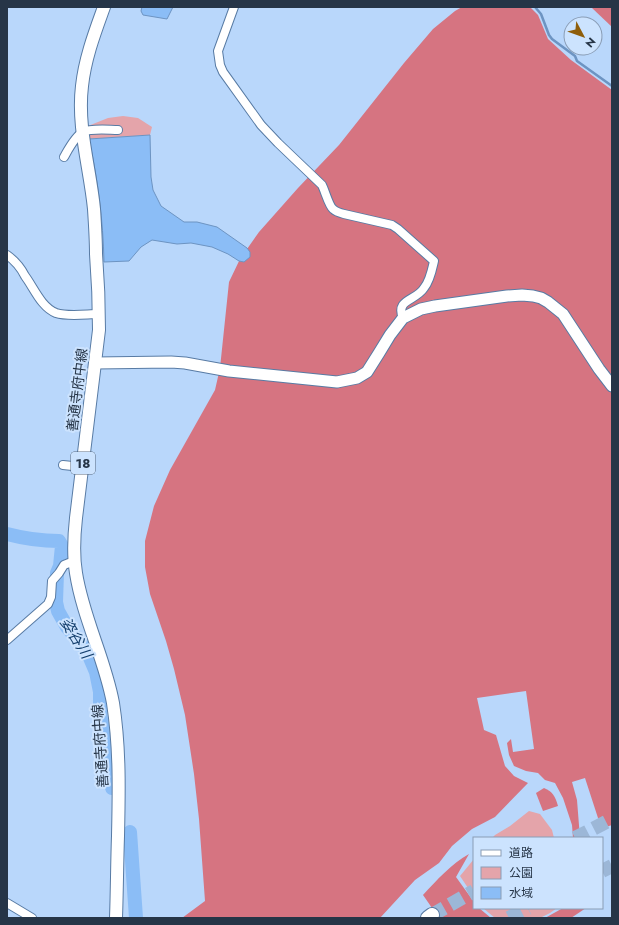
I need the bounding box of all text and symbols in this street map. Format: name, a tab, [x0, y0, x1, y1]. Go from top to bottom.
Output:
north arrow	[563, 16, 603, 56]
text: N	[582, 34, 599, 51]
street label: 善通寺府中線	[62, 347, 92, 433]
road number: 18	[71, 452, 95, 474]
water label: 姿谷川	[55, 613, 98, 665]
street label: 善通寺府中線	[87, 703, 113, 789]
legend	[473, 837, 603, 909]
text: 道路	[509, 844, 533, 862]
text: 公園	[509, 864, 533, 882]
text: 水域	[509, 884, 533, 902]

